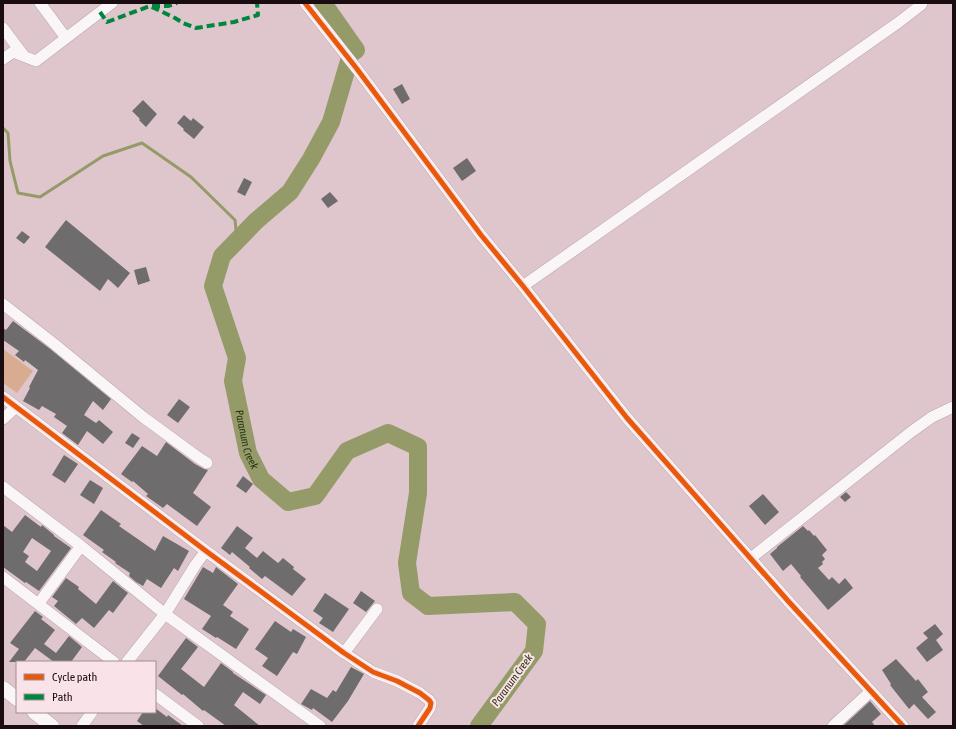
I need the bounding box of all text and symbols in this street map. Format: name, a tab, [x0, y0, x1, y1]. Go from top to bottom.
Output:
water label: Paranum Creek	[233, 409, 261, 471]
water label: Paranum Creek	[489, 652, 535, 708]
legend	[16, 661, 156, 713]
text: Cycle path	[52, 670, 97, 684]
text: Path	[52, 690, 73, 704]

